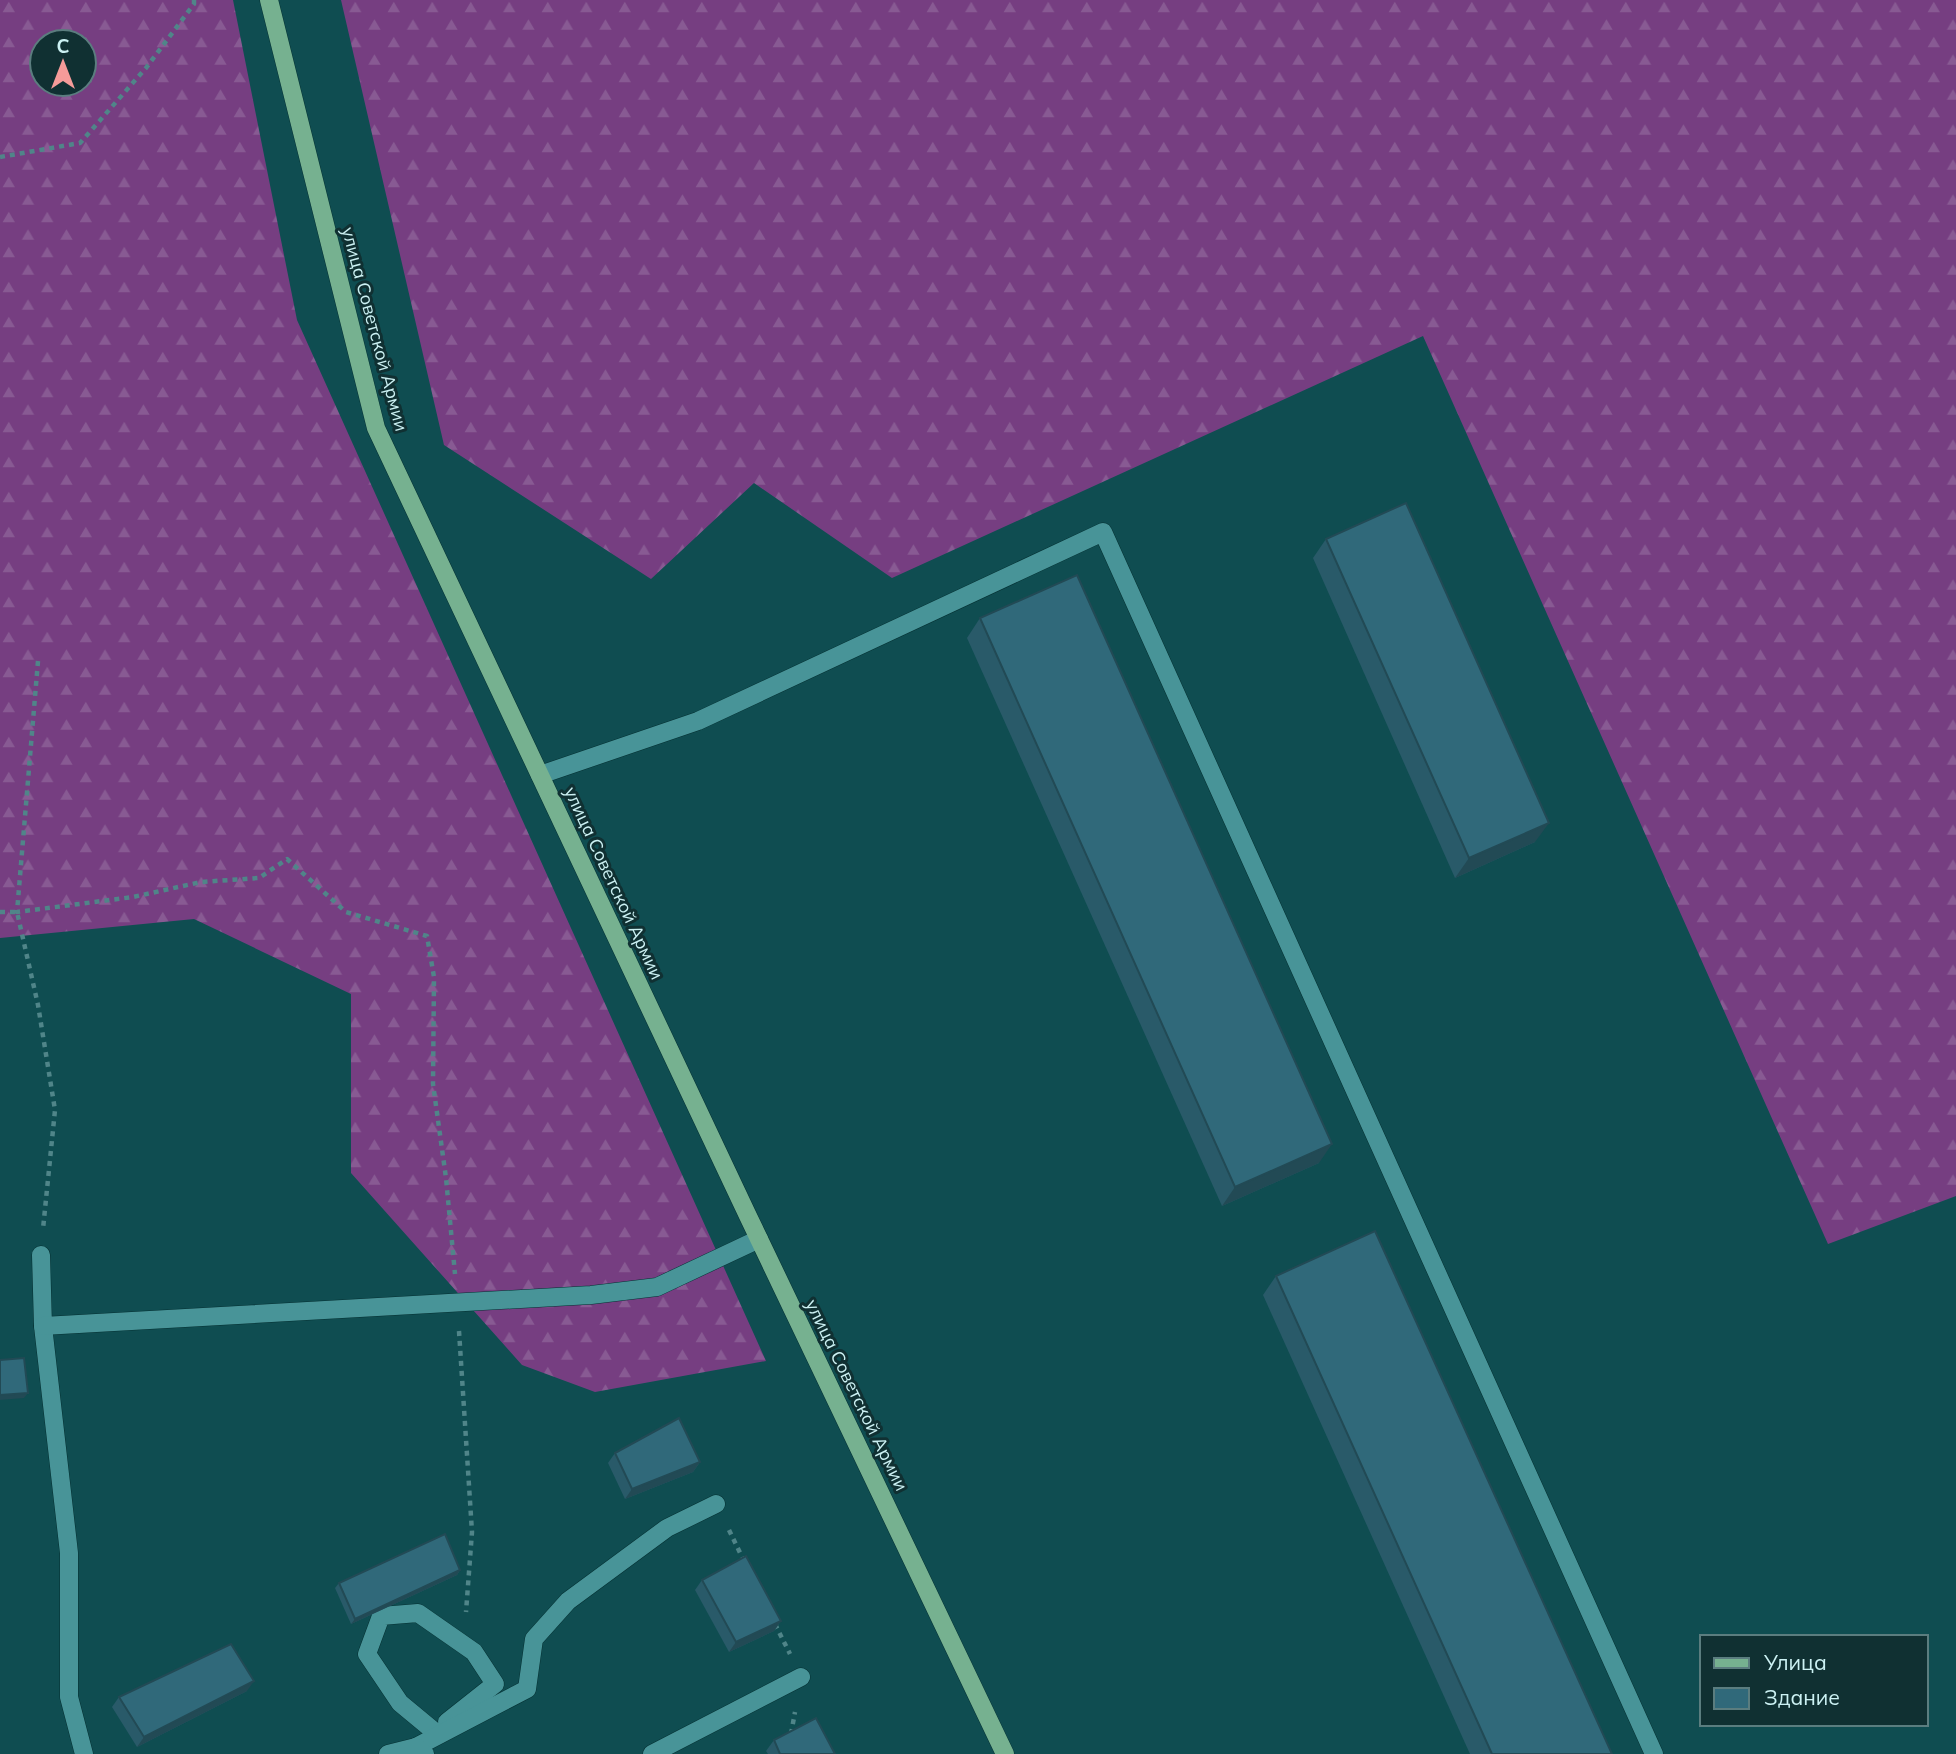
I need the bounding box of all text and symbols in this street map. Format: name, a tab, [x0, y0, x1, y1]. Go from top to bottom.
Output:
north arrow	[28, 28, 98, 98]
text: С	[56, 34, 70, 58]
street label: улица Советской Армии	[337, 224, 413, 434]
street label: улица Советской Армии	[559, 783, 669, 983]
street label: улица Советской Армии	[801, 1295, 913, 1495]
legend	[1700, 1635, 1928, 1726]
text: Улица	[1763, 1649, 1827, 1675]
text: Здание	[1764, 1684, 1840, 1710]

